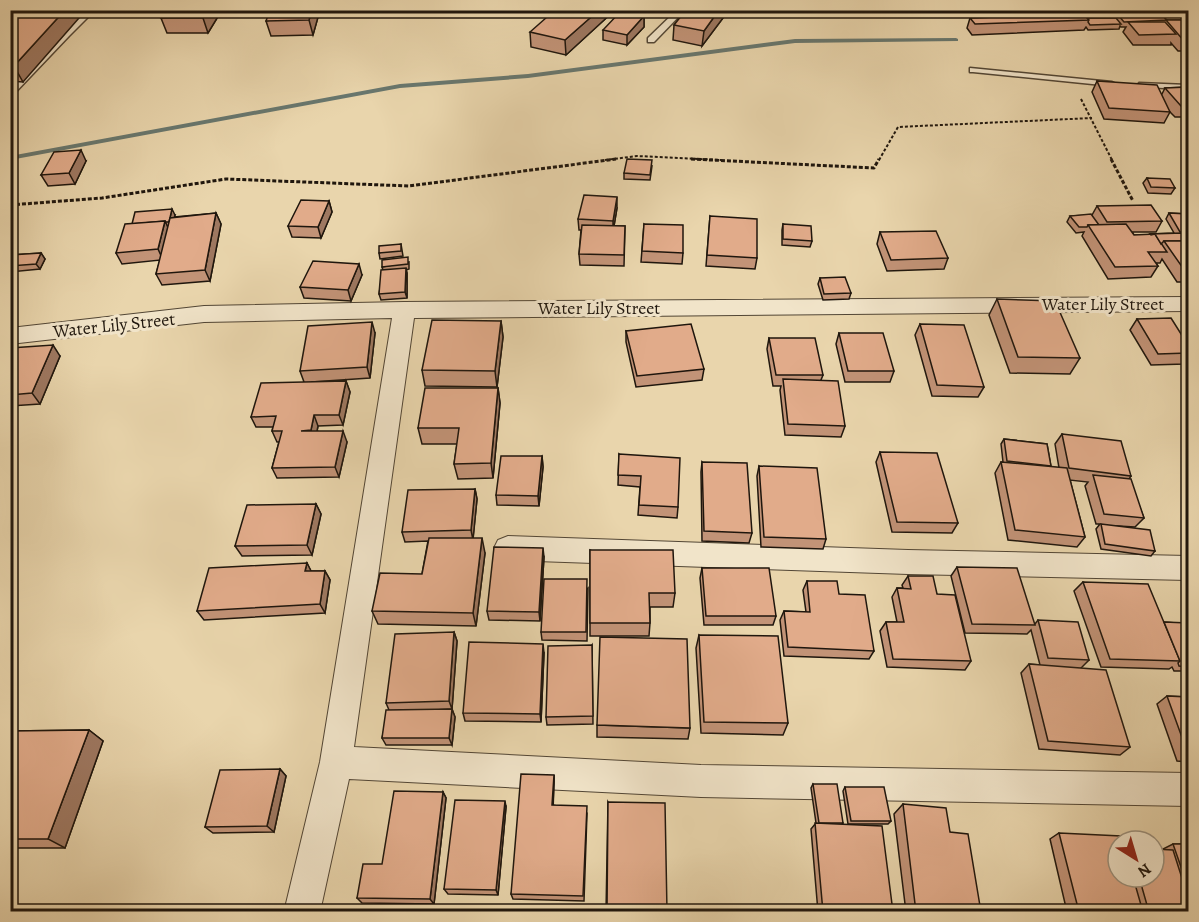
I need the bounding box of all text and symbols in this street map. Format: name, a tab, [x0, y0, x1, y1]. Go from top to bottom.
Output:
street label: Water Lily Street	[1041, 292, 1164, 316]
street label: Water Lily Street	[537, 296, 660, 320]
street label: Water Lily Street	[51, 307, 176, 343]
north arrow	[1106, 829, 1166, 889]
text: N	[1133, 858, 1156, 883]

